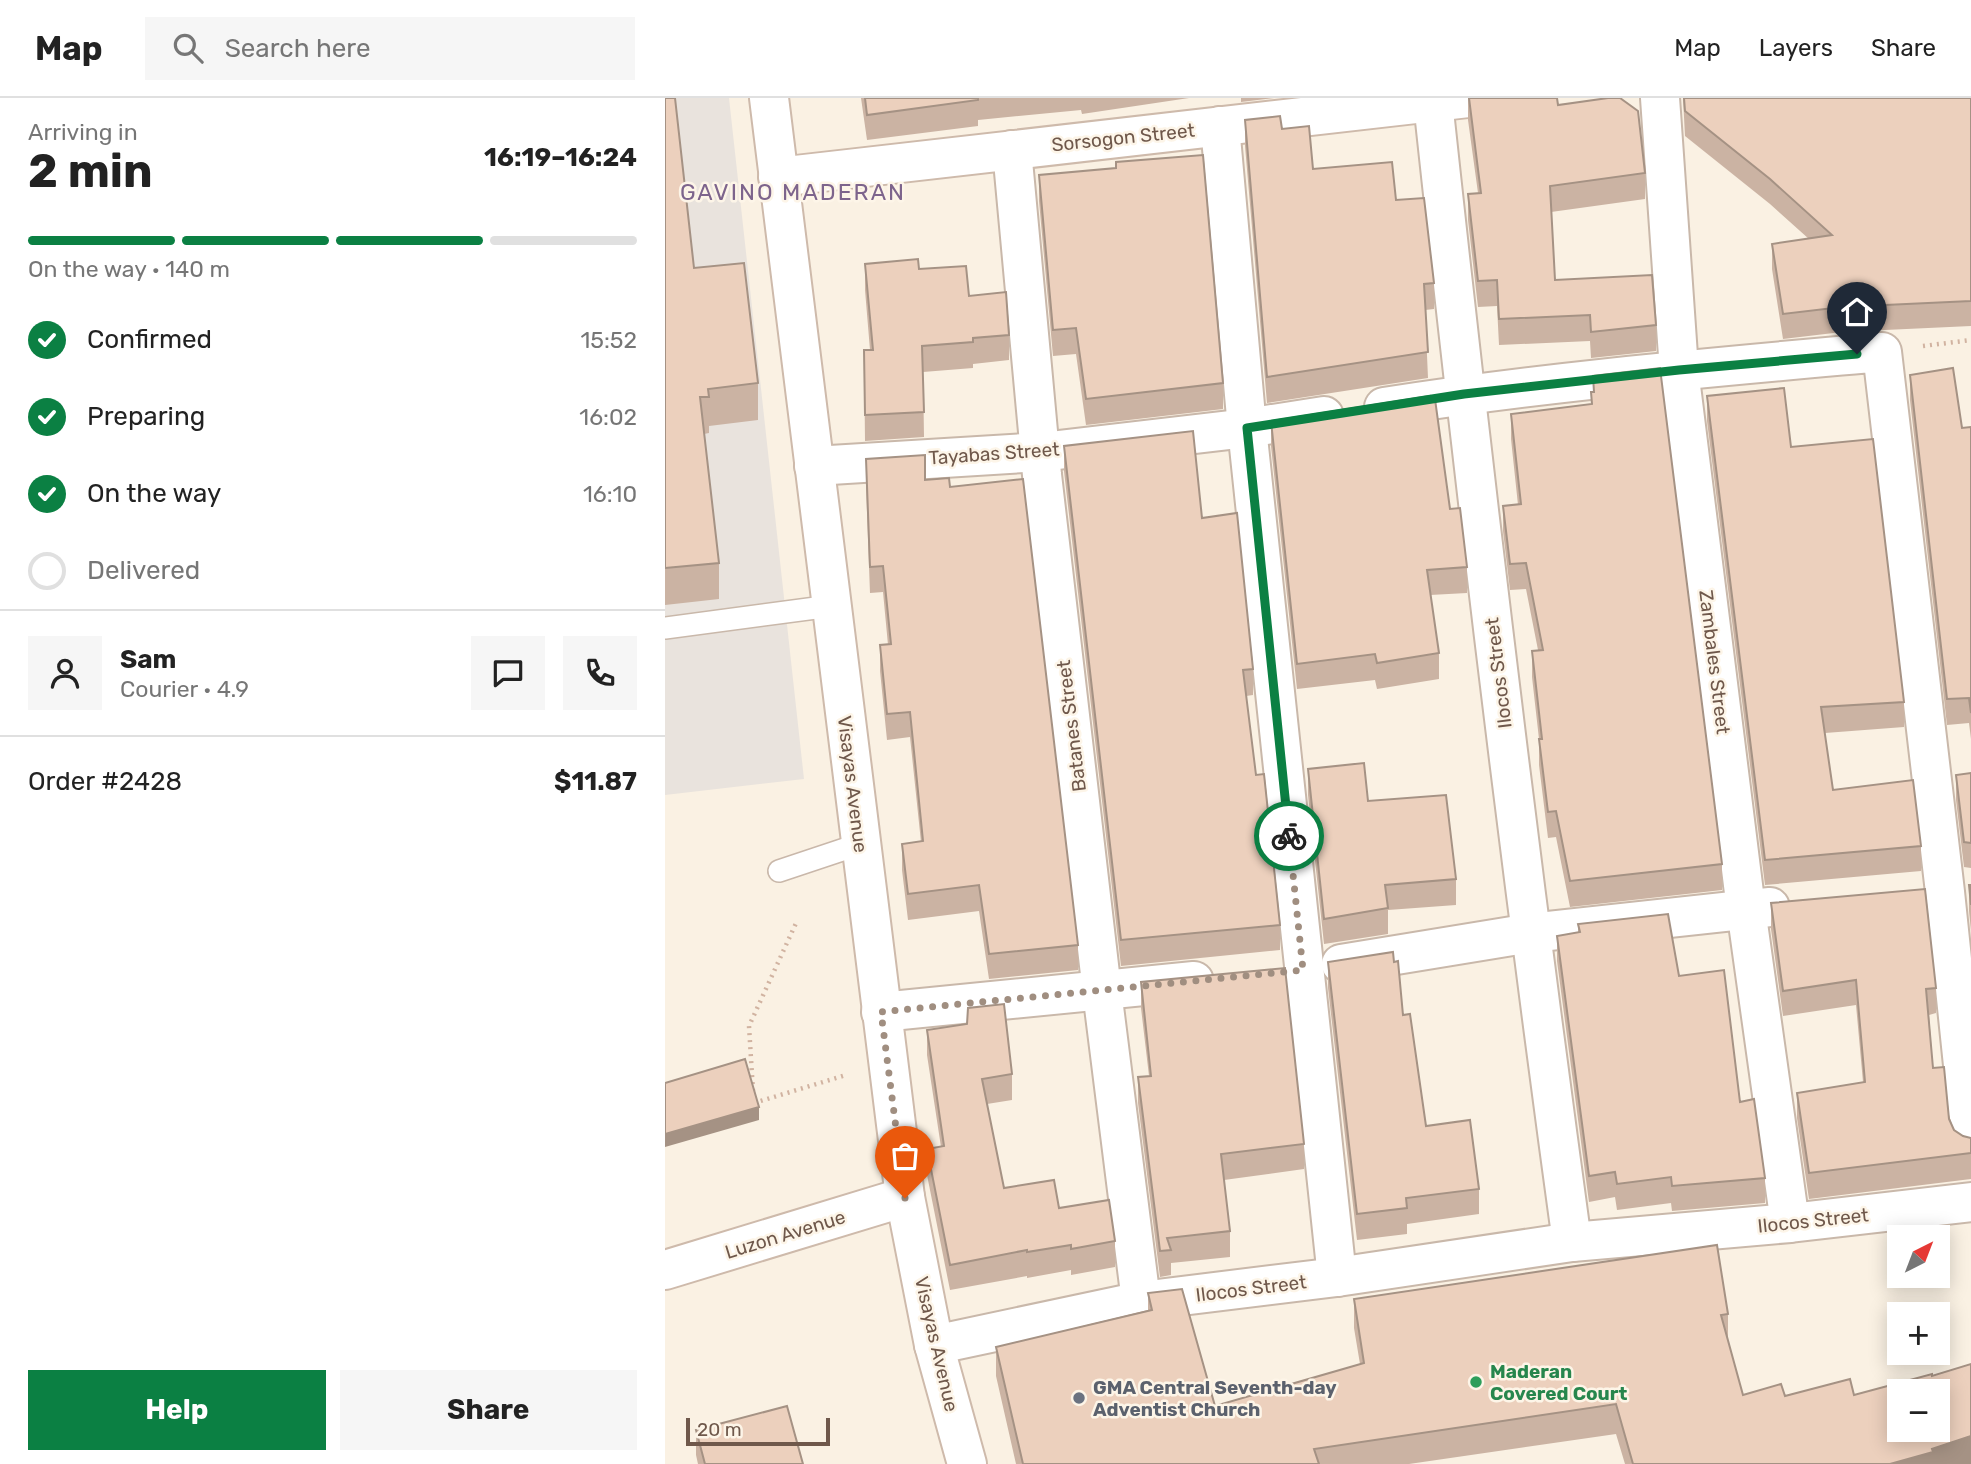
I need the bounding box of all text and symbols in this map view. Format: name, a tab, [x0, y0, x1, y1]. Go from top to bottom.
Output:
search box	[145, 17, 635, 80]
text: Map	[35, 29, 103, 68]
icon: search	[169, 29, 207, 67]
text: Search here	[225, 33, 370, 64]
text: Map	[1674, 34, 1721, 62]
text: Layers	[1759, 34, 1833, 62]
text: Share	[1871, 34, 1936, 62]
text: Arriving in	[28, 118, 138, 146]
street label: Sorsogon Street	[1050, 118, 1196, 156]
text: 16:19–16:24	[484, 142, 637, 173]
text: 2 min	[28, 144, 153, 199]
district label: GAVINO MADERAN	[680, 178, 906, 206]
text: On the way · 140 m	[28, 255, 230, 283]
pin	[1827, 282, 1887, 354]
icon: home	[1838, 293, 1876, 331]
icon: check	[28, 321, 66, 359]
text: Confirmed	[87, 324, 212, 355]
text: 15:52	[580, 326, 637, 354]
icon: check	[28, 398, 66, 436]
text: Preparing	[87, 401, 205, 432]
text: 16:02	[579, 403, 637, 431]
street label: Tayabas Street	[928, 437, 1061, 470]
icon: check	[28, 475, 66, 513]
text: On the way	[87, 478, 221, 509]
text: 16:10	[583, 480, 637, 508]
text: Delivered	[87, 555, 200, 586]
street label: Zambales Street	[1694, 589, 1735, 736]
street label: Ilocos Street	[1480, 616, 1517, 730]
button: person	[28, 636, 102, 710]
button: chat	[471, 636, 545, 710]
button: phone	[563, 636, 637, 710]
text: Sam	[120, 644, 176, 675]
street label: Batanes Street	[1052, 658, 1091, 793]
text: Courier · 4.9	[120, 675, 249, 703]
street label: Visayas Avenue	[833, 714, 872, 854]
text: Order #2428	[28, 766, 182, 797]
text: $11.87	[554, 766, 637, 797]
courier	[1254, 801, 1324, 871]
icon: bike	[1270, 817, 1308, 855]
pin	[875, 1126, 935, 1198]
icon: bag	[886, 1137, 924, 1175]
street label: Ilocos Street	[1756, 1203, 1870, 1238]
street label: Luzon Avenue	[722, 1205, 848, 1264]
north arrow	[1887, 1225, 1949, 1288]
map controls	[1887, 1225, 1950, 1442]
street label: Ilocos Street	[1194, 1270, 1308, 1307]
street label: Visayas Avenue	[910, 1274, 963, 1414]
button: +	[1887, 1302, 1950, 1365]
place label: Maderan Covered Court	[1490, 1360, 1627, 1405]
button: Help	[28, 1370, 326, 1450]
button: Share	[340, 1370, 637, 1450]
marker: Maderan Covered Court	[1468, 1374, 1484, 1390]
place label: GMA Central Seventh-day Adventist Church	[1093, 1376, 1337, 1421]
button: −	[1887, 1379, 1950, 1442]
marker: GMA Central Seventh-day Adventist Church	[1071, 1390, 1087, 1406]
scale bar	[686, 1415, 829, 1447]
text: 20 m	[697, 1418, 742, 1441]

